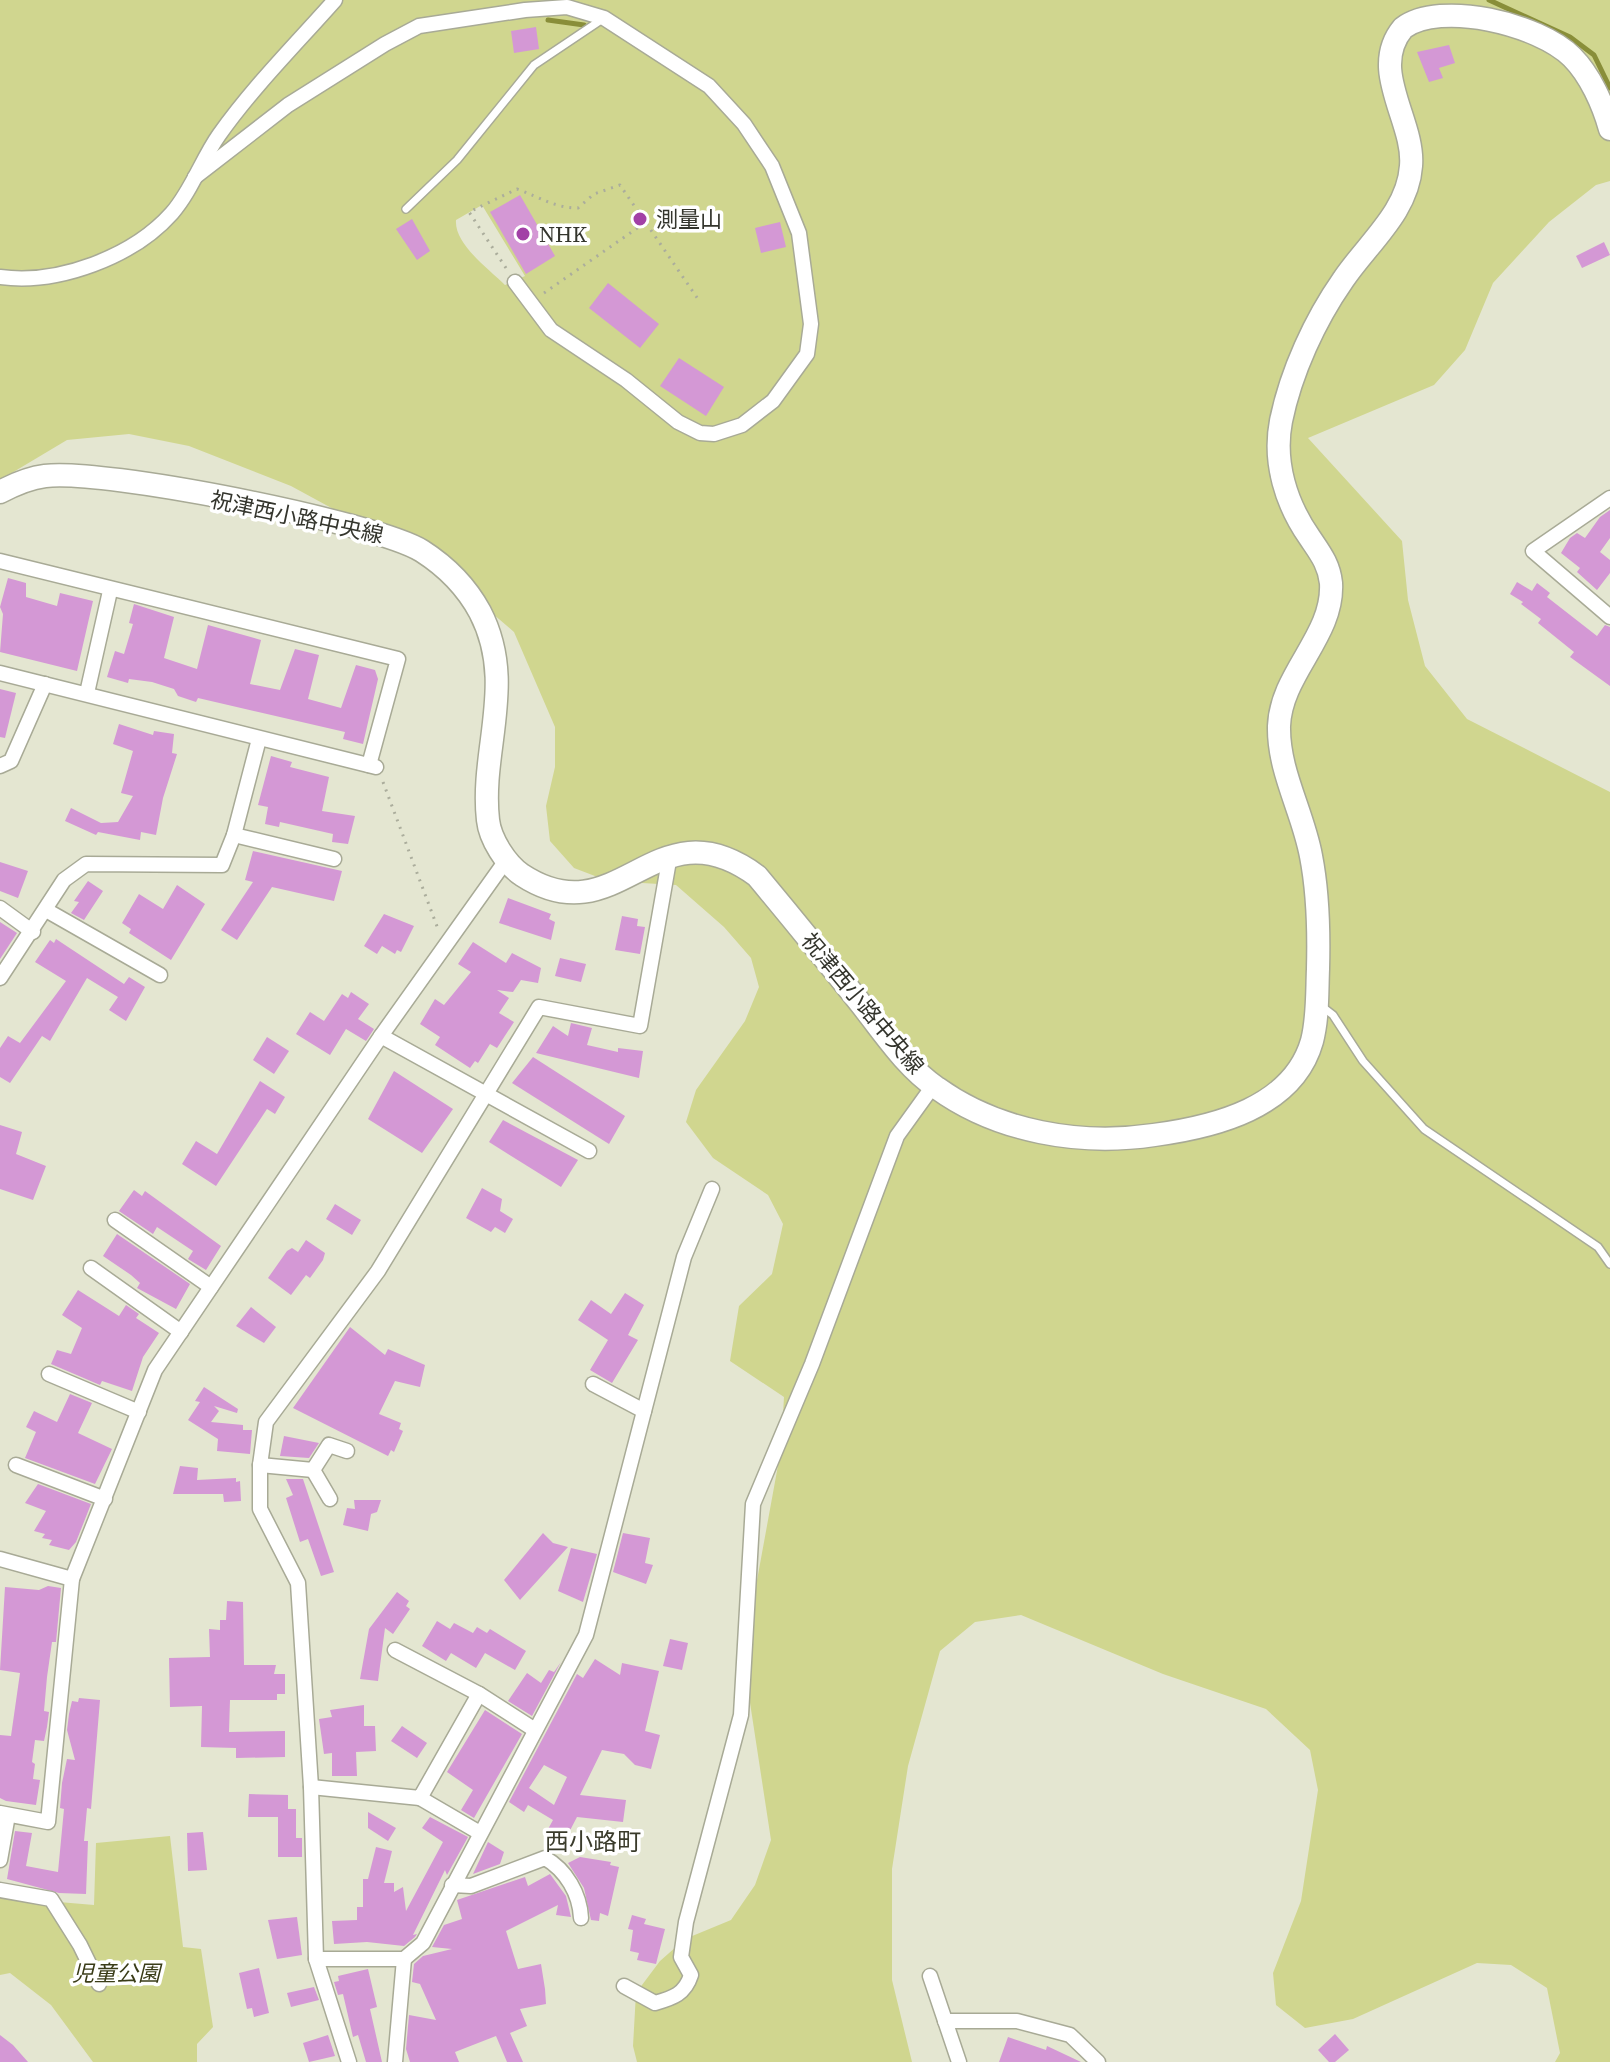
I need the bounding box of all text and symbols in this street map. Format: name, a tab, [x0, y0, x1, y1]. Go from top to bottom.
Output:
place label: 測量山	[656, 204, 722, 234]
marker: 測量山	[631, 210, 649, 228]
place label: NHK	[539, 219, 587, 249]
marker: NHK	[514, 225, 532, 243]
street label: 祝津西小路中央線	[208, 484, 386, 550]
street label: 祝津西小路中央線	[795, 926, 931, 1080]
district label: 西小路町	[545, 1825, 641, 1858]
park label: 児童公園	[72, 1958, 163, 1988]

